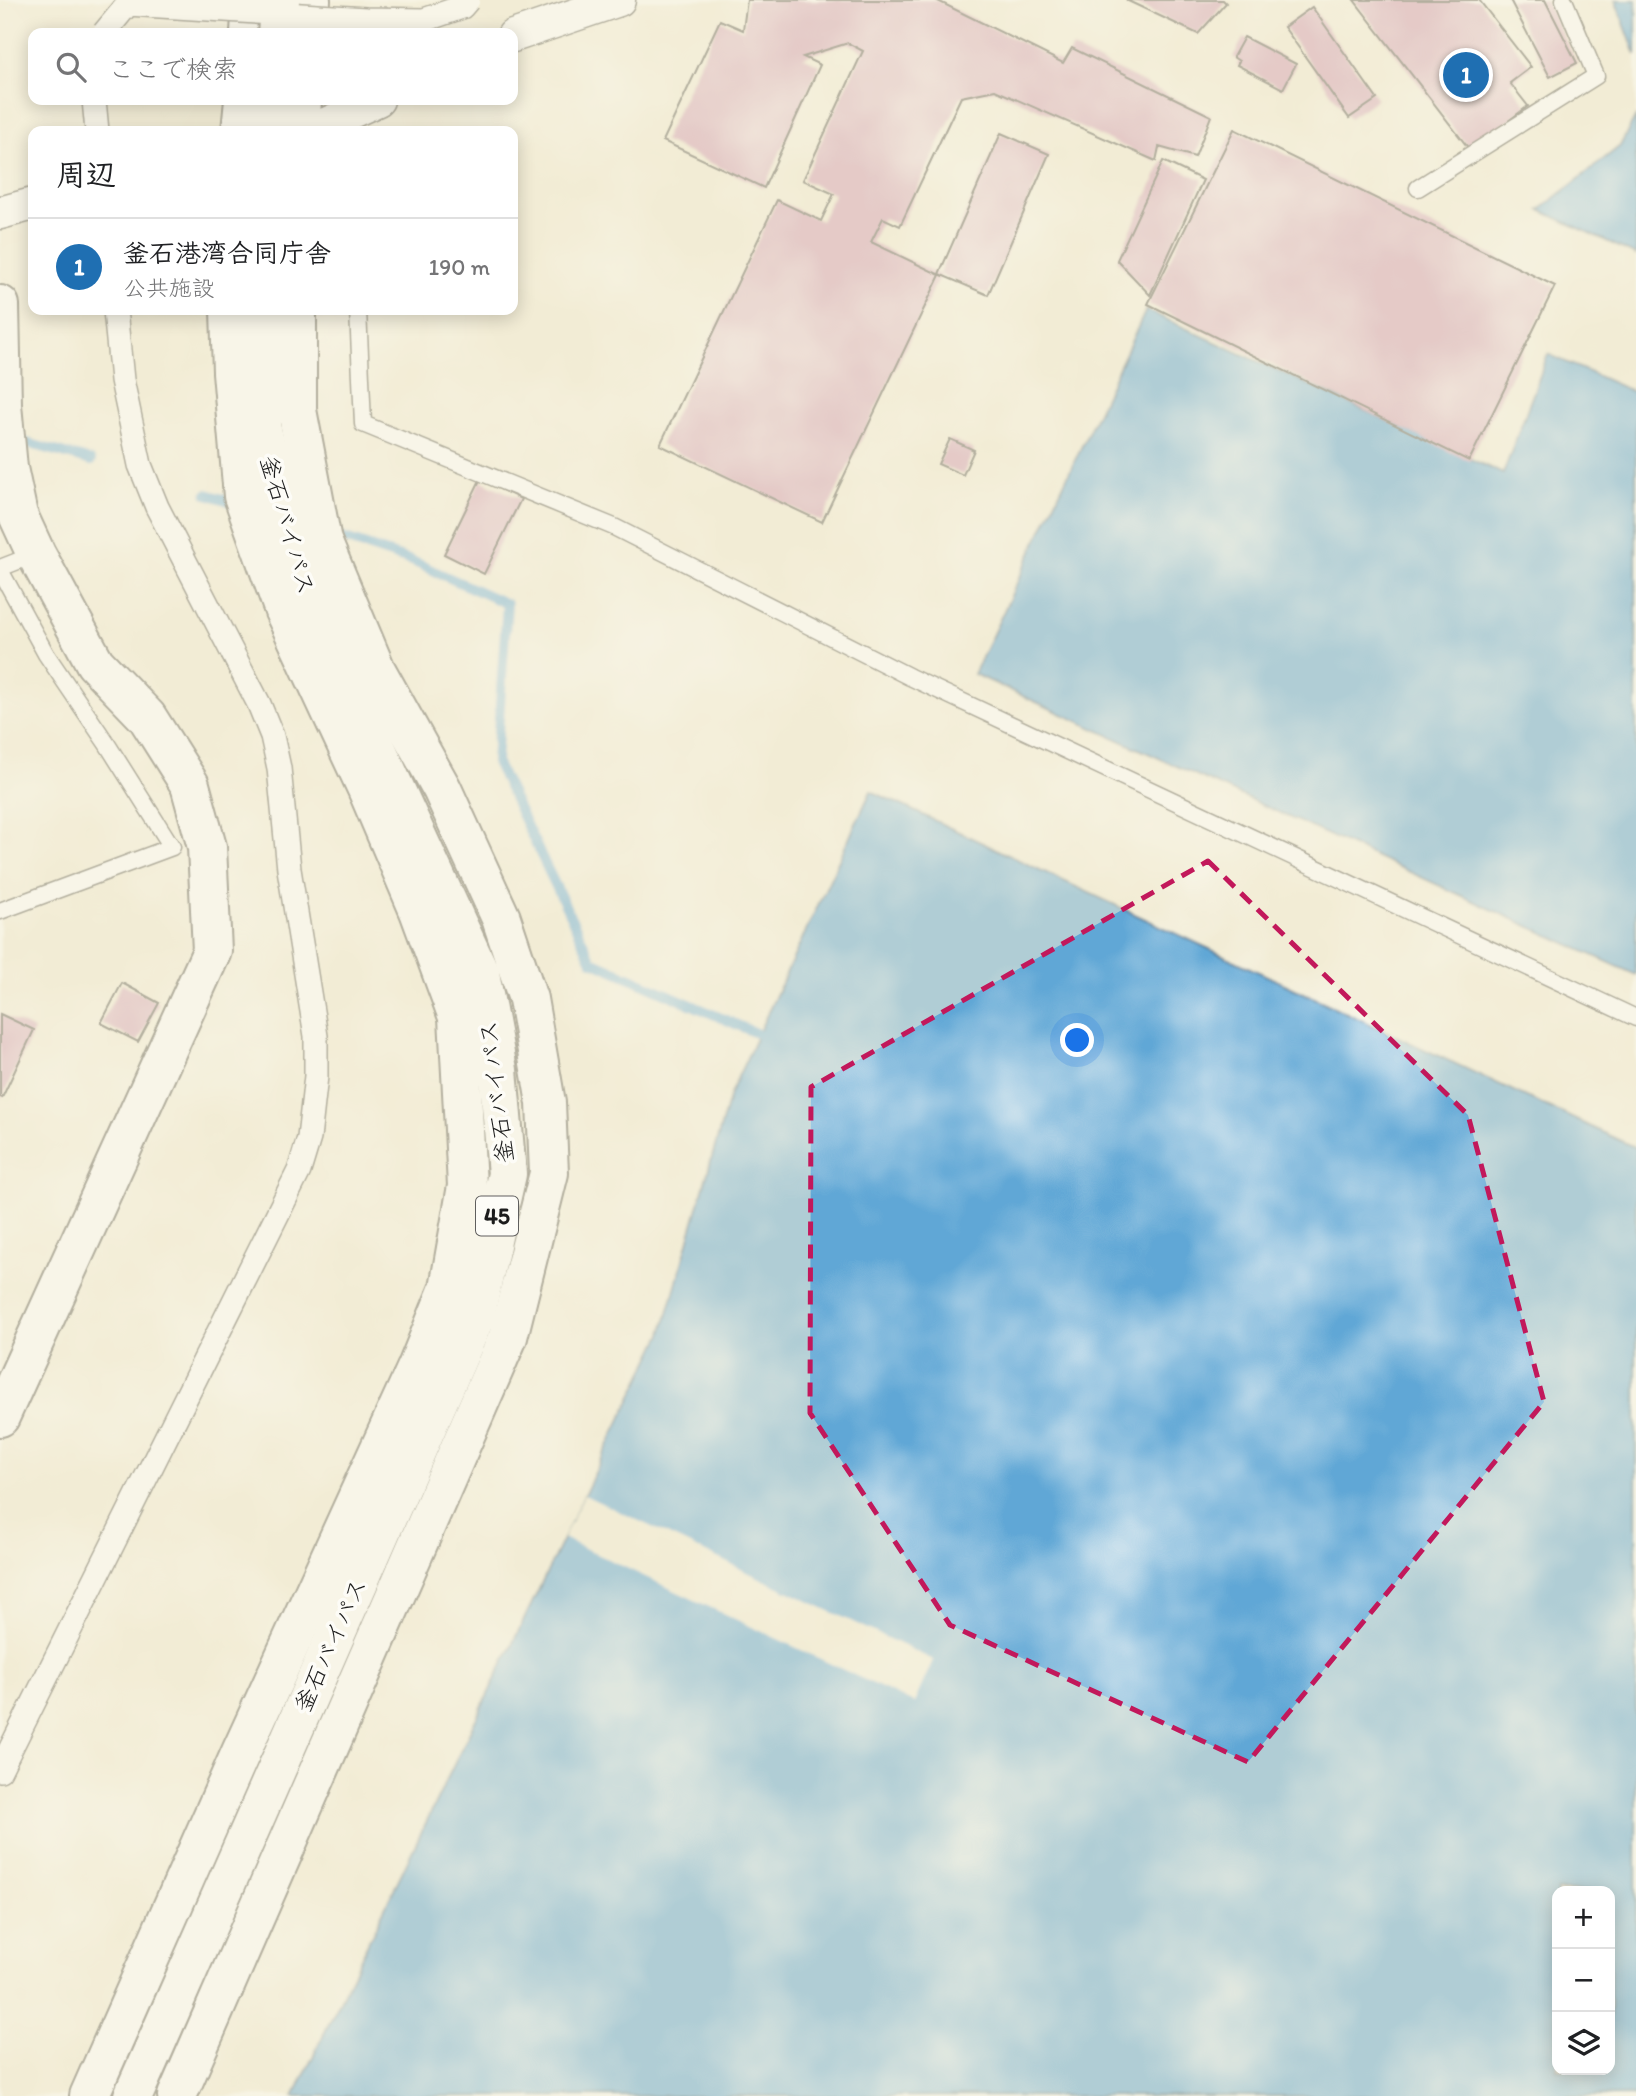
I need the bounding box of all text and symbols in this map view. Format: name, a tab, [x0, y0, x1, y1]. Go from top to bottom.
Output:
search box	[28, 28, 518, 105]
icon: search	[52, 48, 90, 86]
pin: 1	[1443, 49, 1489, 101]
text: ここで検索	[108, 53, 238, 85]
text: 周辺	[56, 156, 116, 193]
text: 釜石港湾合同庁舎	[123, 237, 331, 269]
text: 1	[74, 253, 84, 281]
text: 190 m	[429, 253, 490, 281]
text: 公共施設	[123, 274, 215, 302]
street label: 釜石バイパス	[254, 452, 322, 598]
street label: 釜石バイパス	[473, 1019, 519, 1165]
your location	[1060, 1023, 1094, 1057]
road number: 45	[476, 1196, 518, 1236]
street label: 釜石バイパス	[288, 1574, 372, 1716]
map controls	[1552, 1886, 1615, 2075]
button: +	[1552, 1886, 1615, 1949]
button: −	[1552, 1949, 1615, 2012]
button: layers	[1552, 2012, 1615, 2075]

